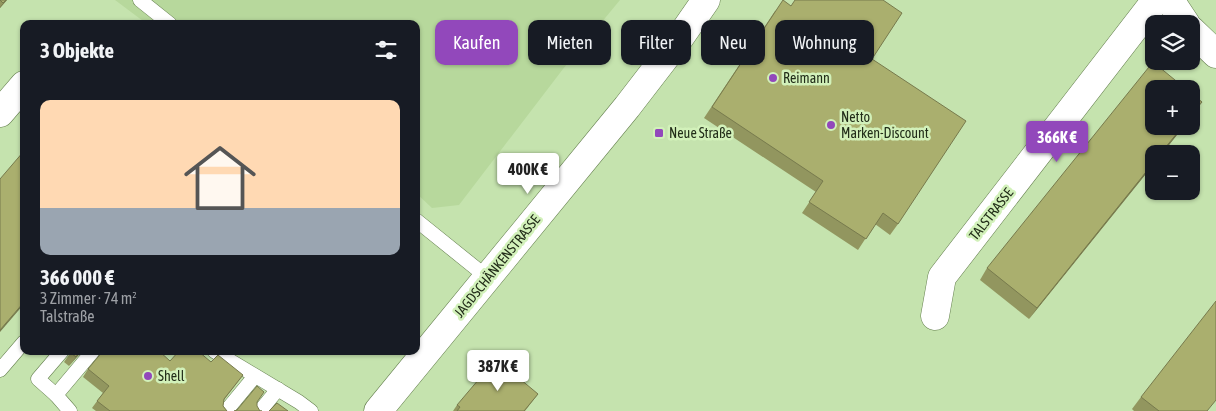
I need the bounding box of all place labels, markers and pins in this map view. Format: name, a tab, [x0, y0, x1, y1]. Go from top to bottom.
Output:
place label: Reimann	[783, 70, 830, 86]
marker: Reimann	[767, 72, 779, 84]
place label: Netto Marken-Discount	[841, 109, 929, 141]
marker: Netto Marken-Discount	[825, 119, 837, 131]
pin: 366K €	[1016, 120, 1098, 163]
place label: Neue Straße	[669, 125, 732, 141]
marker: Neue Straße	[653, 127, 665, 139]
pin: 400K €	[487, 152, 569, 195]
pin: 387K €	[457, 350, 539, 392]
place label: Shell	[158, 368, 185, 384]
marker: Shell	[142, 370, 154, 382]

